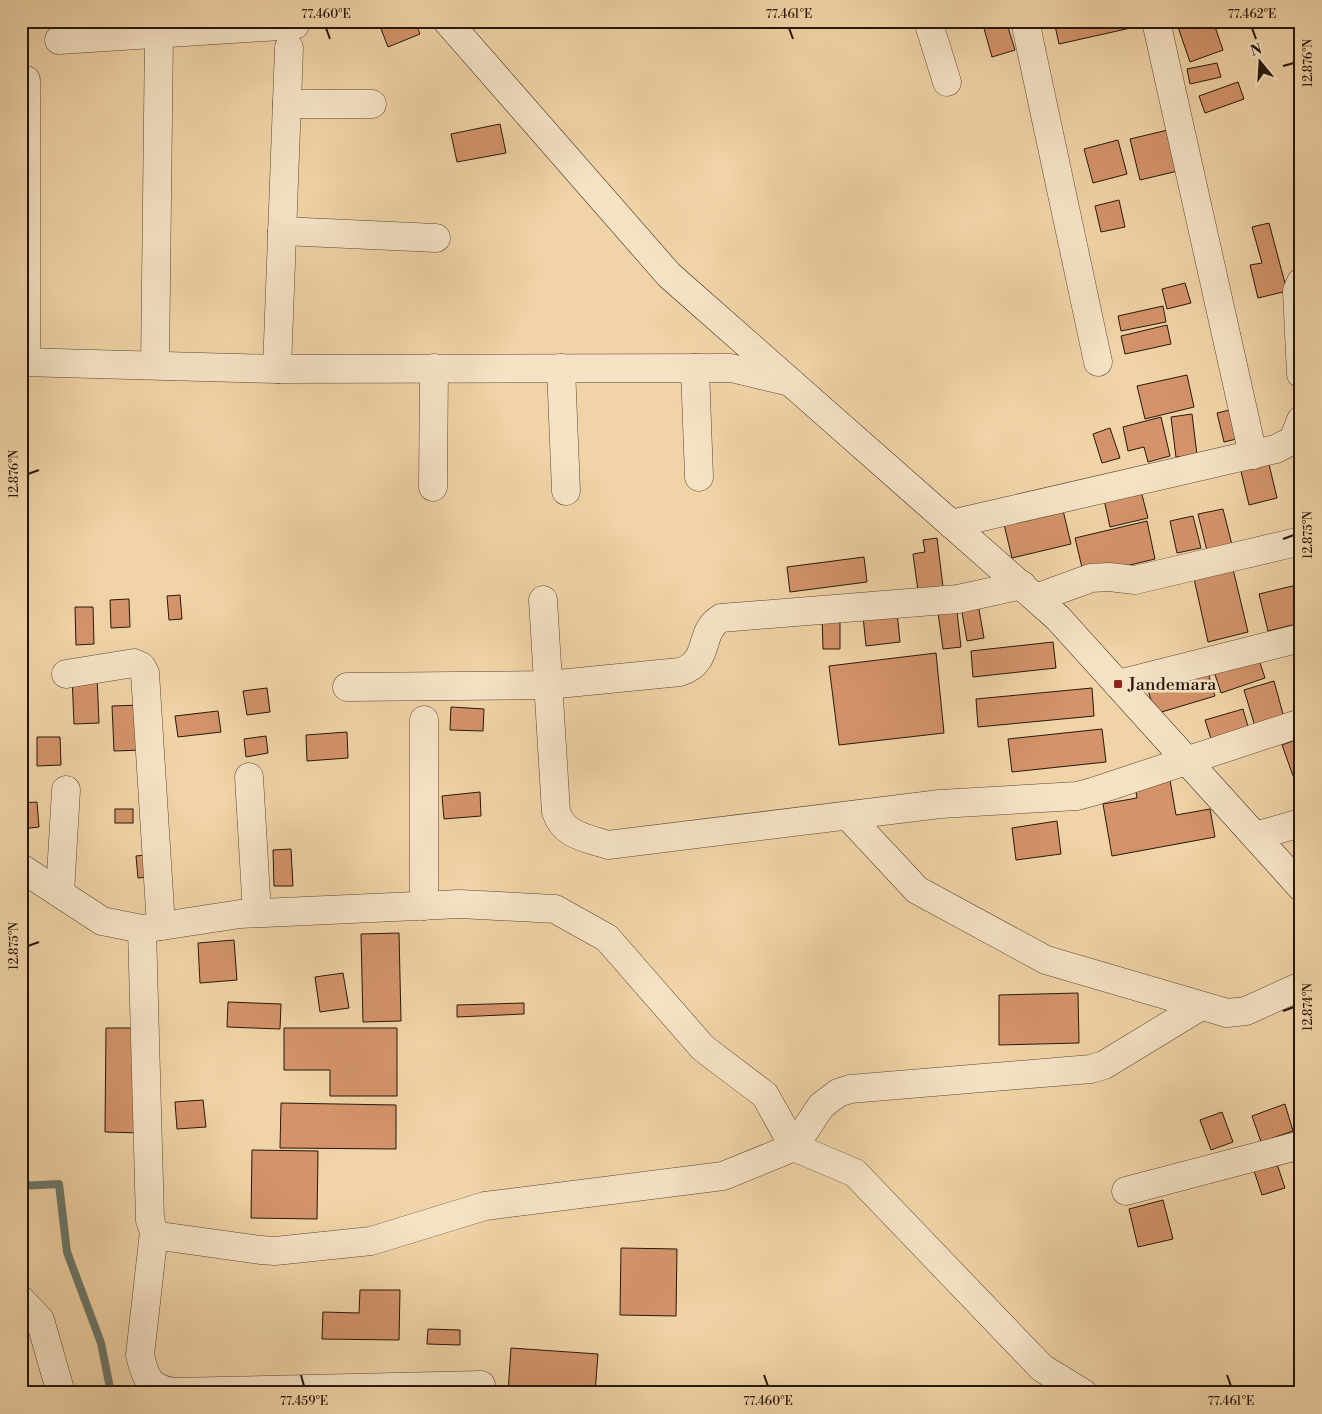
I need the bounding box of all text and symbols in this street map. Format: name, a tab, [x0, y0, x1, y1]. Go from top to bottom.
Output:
text: 77.460°E	[301, 7, 351, 22]
text: 77.461°E	[766, 7, 812, 22]
text: 77.462°E	[1228, 7, 1276, 22]
north arrow	[1234, 38, 1284, 88]
text: 12.876°N	[1301, 39, 1316, 87]
text: N	[1248, 40, 1264, 61]
text: 12.876°N	[7, 450, 22, 498]
text: 12.875°N	[1301, 511, 1316, 559]
place label: Jandemara	[1127, 673, 1217, 696]
marker: Jandemara	[1112, 678, 1124, 690]
text: 12.875°N	[7, 922, 22, 970]
text: 12.874°N	[1301, 983, 1316, 1031]
text: 77.459°E	[280, 1394, 328, 1409]
text: 77.460°E	[743, 1394, 793, 1409]
text: 77.461°E	[1208, 1394, 1254, 1409]

